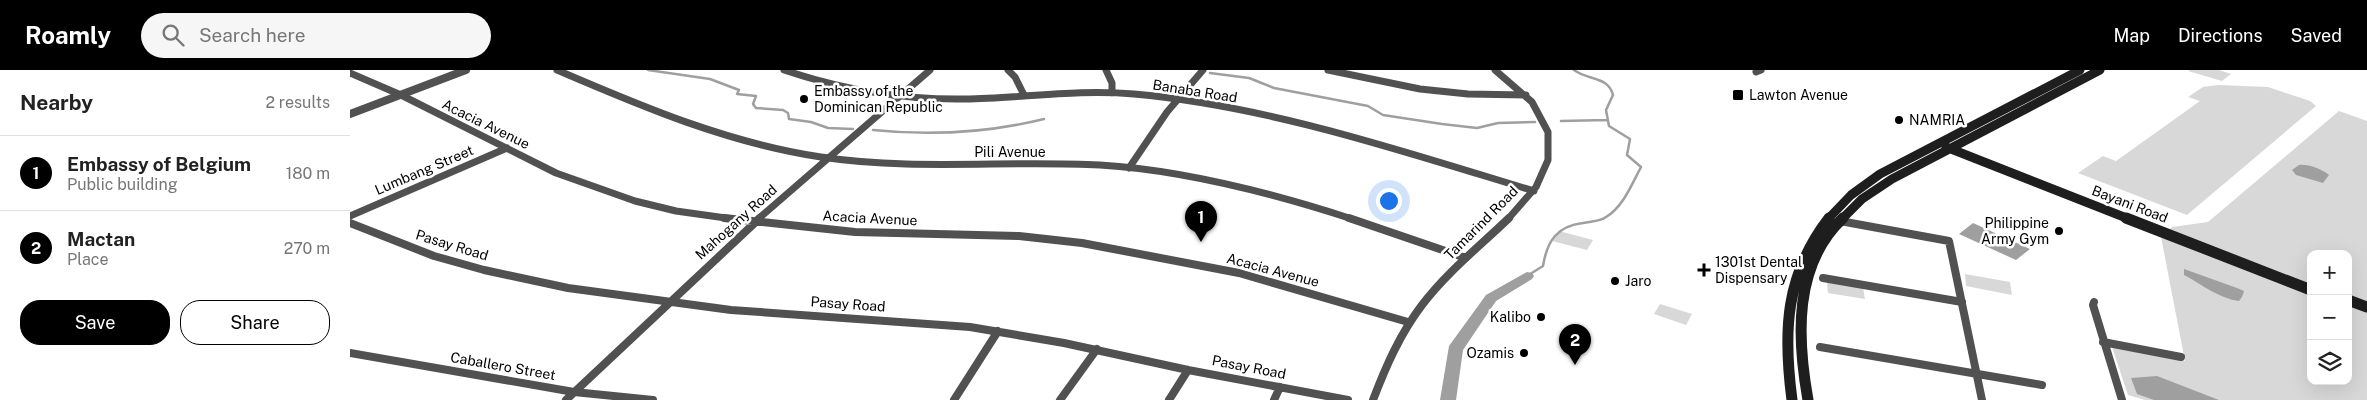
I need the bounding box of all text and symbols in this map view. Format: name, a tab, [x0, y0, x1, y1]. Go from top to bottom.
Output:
search box	[141, 13, 491, 58]
text: Roamly	[25, 21, 111, 49]
icon: search	[159, 21, 187, 49]
text: Search here	[199, 24, 306, 46]
text: Map	[2113, 25, 2150, 46]
text: Directions	[2178, 25, 2263, 46]
text: Saved	[2291, 25, 2342, 46]
street label: Banaba Road	[1152, 76, 1238, 106]
place label: Embassy of the Dominican Republic	[814, 83, 943, 115]
place label: Lawton Avenue	[1749, 87, 1848, 103]
marker: Lawton Avenue	[1731, 88, 1745, 102]
text: Nearby	[20, 90, 93, 115]
text: 2 results	[265, 93, 330, 112]
marker: Embassy of the Dominican Republic	[798, 93, 810, 105]
street label: Acacia Avenue	[440, 96, 532, 152]
place label: NAMRIA	[1909, 112, 1965, 128]
marker: NAMRIA	[1893, 114, 1905, 126]
street label: Lumbang Street	[372, 142, 476, 198]
street label: Pili Avenue	[974, 144, 1046, 160]
text: Embassy of Belgium	[67, 153, 251, 175]
text: 1	[33, 164, 39, 183]
text: 180 m	[286, 164, 330, 183]
text: Public building	[67, 175, 178, 194]
street label: Mahogany Road	[692, 181, 780, 263]
street label: Bayani Road	[2090, 182, 2170, 226]
street label: Tamarind Road	[1441, 183, 1521, 263]
your location	[1376, 188, 1402, 214]
pin: 1	[1185, 201, 1217, 242]
street label: Acacia Avenue	[822, 208, 918, 228]
place label: Philippine Army Gym	[1981, 215, 2049, 247]
marker: Philippine Army Gym	[2053, 225, 2065, 237]
street label: Pasay Road	[414, 226, 490, 264]
text: Mactan	[67, 228, 135, 250]
text: 2	[31, 239, 41, 258]
text: 270 m	[284, 239, 330, 258]
text: Place	[67, 250, 109, 269]
street label: Acacia Avenue	[1225, 250, 1321, 290]
map controls	[2307, 250, 2352, 385]
button: +	[2307, 250, 2352, 295]
place label: 1301st Dental Dispensary	[1715, 254, 1802, 286]
marker: 1301st Dental Dispensary	[1697, 263, 1711, 277]
place label: Jaro	[1625, 273, 1652, 289]
marker: Jaro	[1609, 275, 1621, 287]
street label: Pasay Road	[810, 293, 886, 315]
button: −	[2307, 295, 2352, 340]
button: Save	[20, 300, 170, 345]
button: Share	[180, 300, 330, 345]
place label: Kalibo	[1490, 309, 1531, 325]
marker: Kalibo	[1535, 311, 1547, 323]
pin: 2	[1559, 324, 1591, 365]
button: layers	[2307, 340, 2352, 385]
place label: Ozamis	[1467, 345, 1514, 361]
marker: Ozamis	[1518, 347, 1530, 359]
street label: Caballero Street	[449, 349, 557, 383]
street label: Pasay Road	[1211, 352, 1287, 382]

